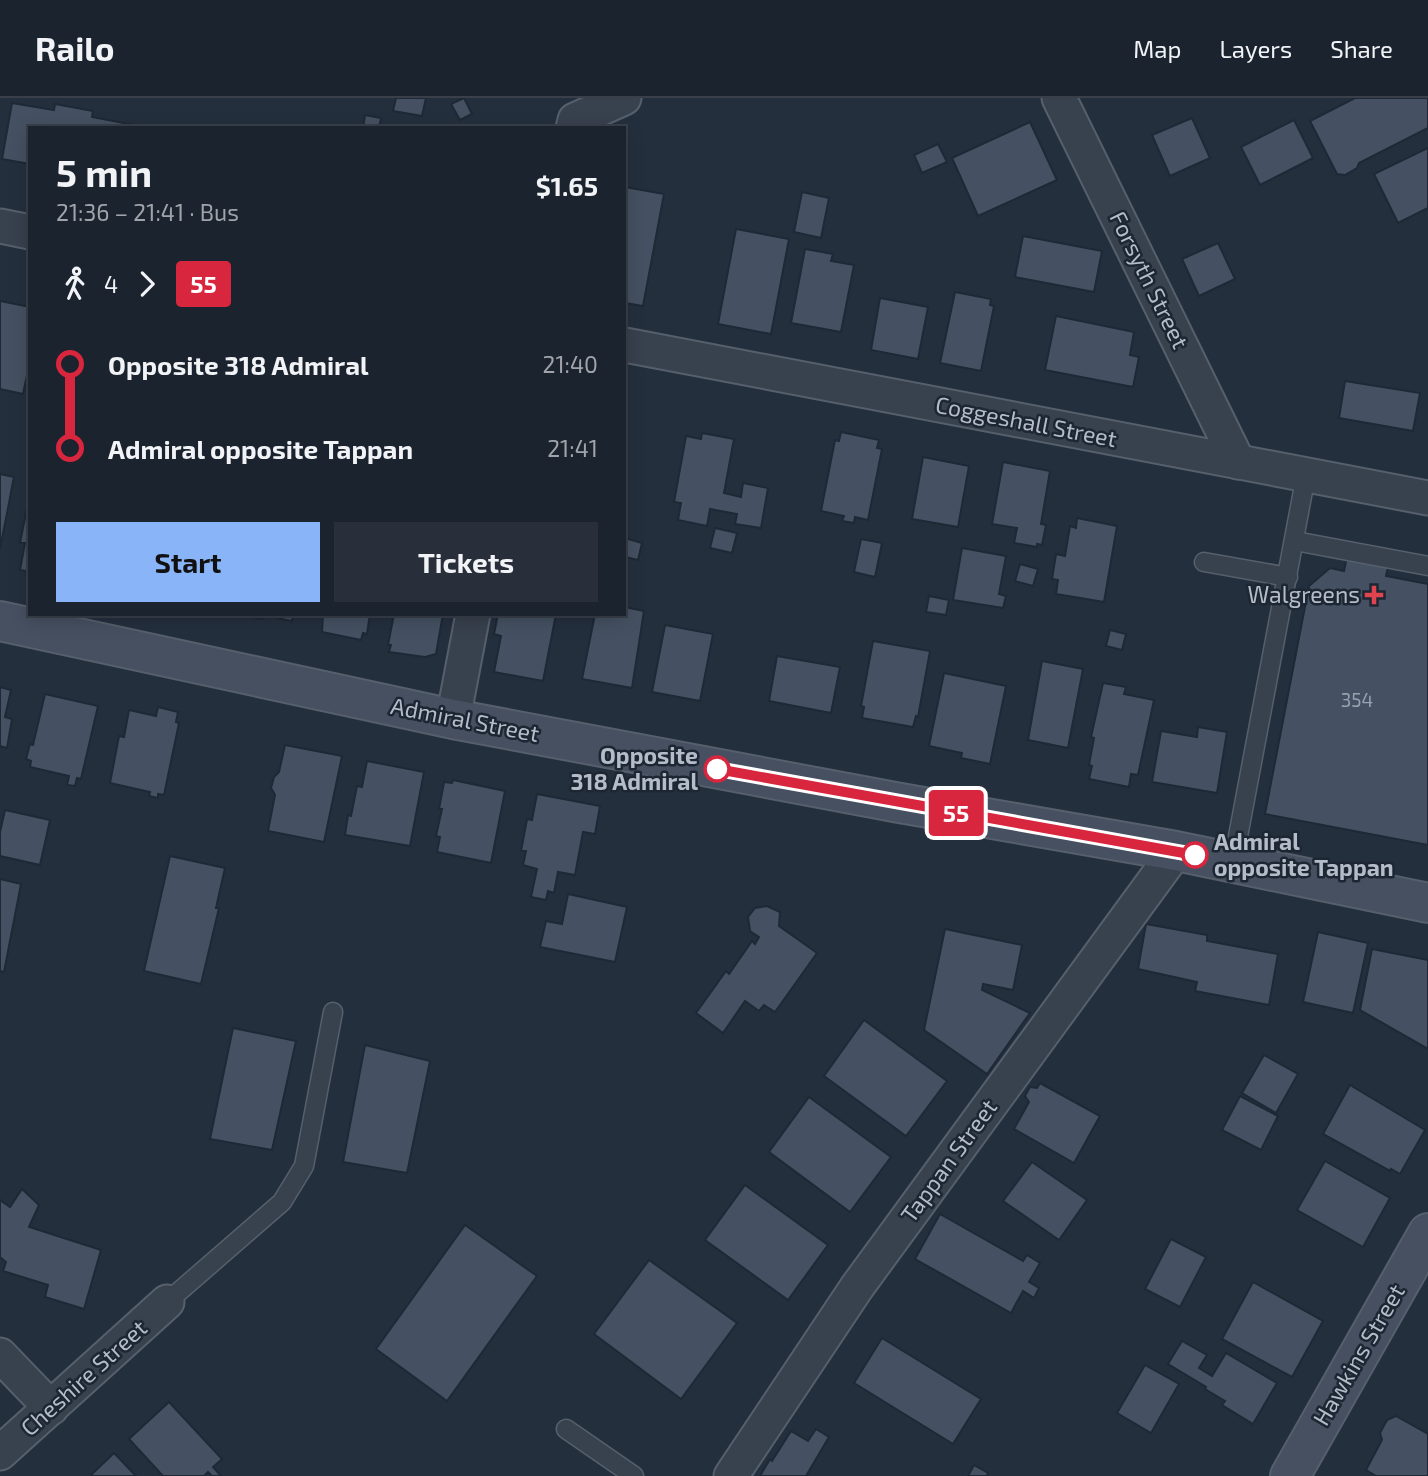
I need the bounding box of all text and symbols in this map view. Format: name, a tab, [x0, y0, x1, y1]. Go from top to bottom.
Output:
text: Railo	[35, 28, 115, 68]
text: Map	[1133, 34, 1181, 63]
text: Layers	[1219, 34, 1292, 63]
text: Share	[1330, 34, 1393, 63]
text: 5 min	[56, 149, 152, 195]
text: $1.65	[536, 170, 598, 201]
text: 21:36 – 21:41 · Bus	[56, 198, 239, 226]
street label: Forsyth Street	[1105, 206, 1195, 353]
icon: walk	[56, 265, 94, 303]
icon: forward	[128, 265, 166, 303]
text: 55	[190, 269, 217, 298]
text: 4	[104, 270, 118, 298]
text: Opposite 318 Admiral	[108, 349, 368, 380]
text: 21:40	[542, 350, 598, 378]
street label: Coggeshall Street	[933, 390, 1119, 452]
text: Admiral opposite Tappan	[108, 433, 413, 464]
text: 21:41	[547, 434, 598, 462]
button: Start	[56, 522, 320, 602]
button: Tickets	[334, 522, 598, 602]
place label: Walgreens	[1248, 580, 1360, 608]
marker: Walgreens	[1366, 587, 1382, 603]
house number: 354	[1341, 688, 1373, 711]
street label: Admiral Street	[389, 691, 542, 747]
place label: Opposite 318 Admiral	[570, 741, 698, 795]
marker: Opposite 318 Admiral	[704, 756, 730, 782]
line badge: 55	[925, 790, 988, 836]
text: 55	[943, 798, 969, 827]
place label: Admiral opposite Tappan	[1214, 827, 1394, 881]
marker: Admiral opposite Tappan	[1182, 842, 1208, 868]
street label: Tappan Street	[894, 1093, 1002, 1228]
street label: Hawkins Street	[1306, 1279, 1410, 1430]
street label: Cheshire Street	[15, 1313, 152, 1441]

